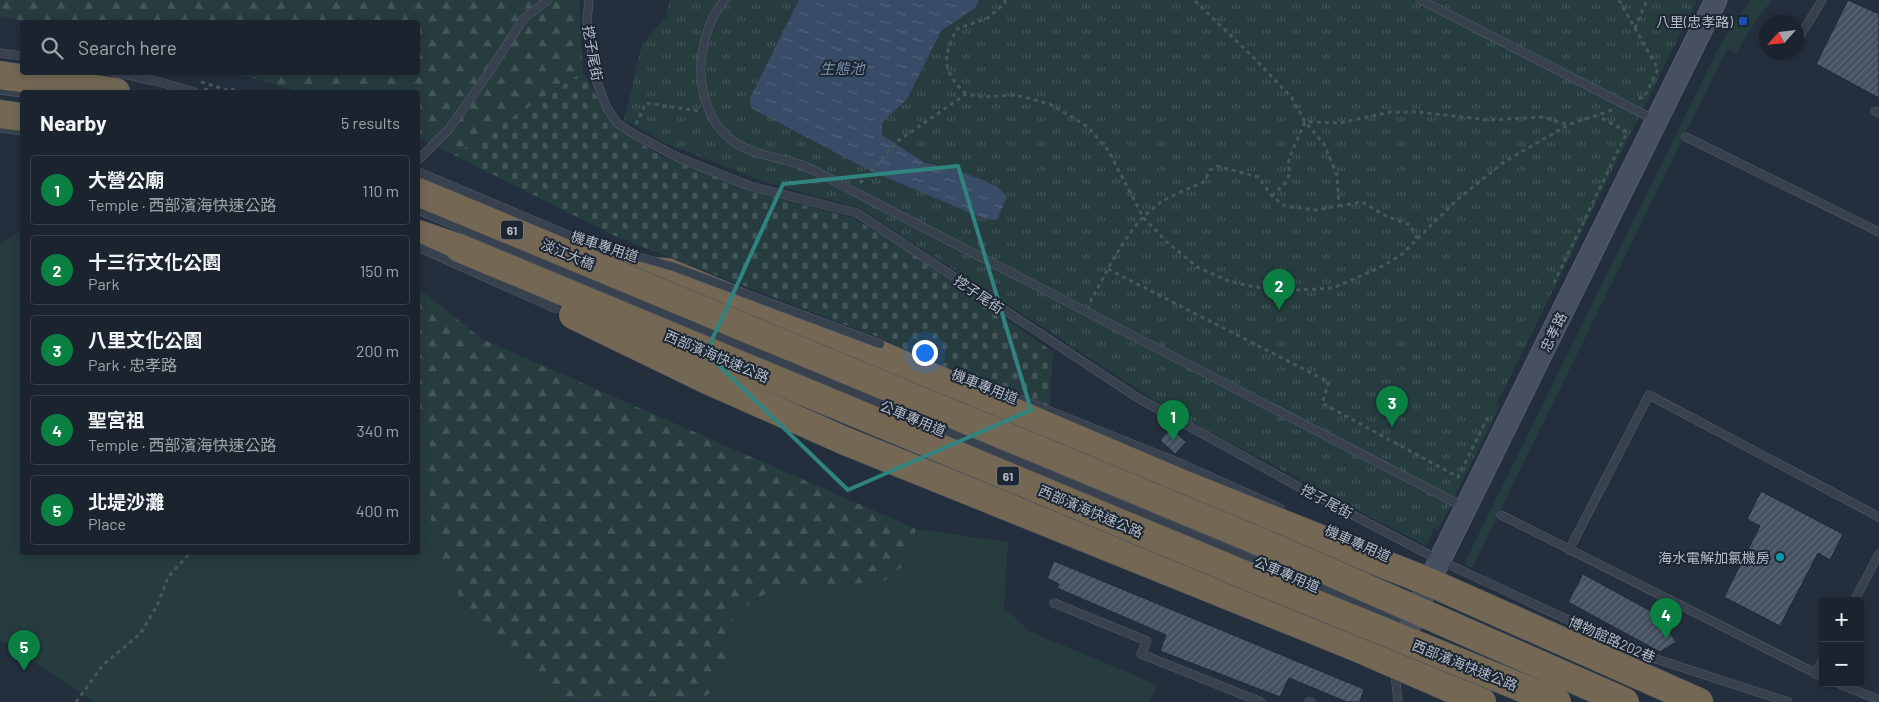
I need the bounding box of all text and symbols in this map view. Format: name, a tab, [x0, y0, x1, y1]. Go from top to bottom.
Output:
place label: 八里(忠孝路)	[1656, 13, 1733, 30]
marker: 八里(忠孝路)	[1737, 15, 1749, 27]
north arrow	[1759, 15, 1804, 60]
search box	[20, 20, 420, 75]
street label: 挖子尾街	[580, 24, 606, 82]
icon: search	[38, 34, 66, 62]
text: Search here	[78, 36, 177, 59]
water label: 生態池	[819, 59, 866, 77]
text: Nearby	[40, 110, 106, 135]
text: 5 results	[341, 113, 400, 132]
text: 大營公廟	[88, 168, 164, 191]
text: 1	[54, 181, 60, 200]
text: 110 m	[362, 181, 399, 200]
text: Temple · 西部濱海快速公路	[88, 195, 277, 214]
road number: 61	[501, 220, 523, 240]
street label: 機車專用道	[569, 227, 641, 265]
street label: 淡江大橋	[539, 235, 597, 273]
text: 十三行文化公園	[88, 250, 221, 273]
text: 2	[53, 261, 61, 280]
text: 150 m	[360, 261, 399, 280]
pin: 2	[1263, 269, 1295, 310]
street label: 挖子尾街	[951, 271, 1007, 317]
text: Park	[88, 274, 119, 293]
street label: 忠孝路	[1536, 309, 1570, 355]
street label: 西部濱海快速公路	[662, 326, 772, 386]
text: 八里文化公園	[88, 328, 202, 351]
your location	[912, 340, 938, 366]
text: 3	[53, 341, 61, 360]
text: 200 m	[356, 341, 399, 360]
text: Park · 忠孝路	[88, 355, 177, 374]
street label: 機車專用道	[949, 365, 1021, 407]
pin: 3	[1376, 386, 1408, 427]
street label: 公車專用道	[877, 397, 949, 439]
pin: 1	[1157, 400, 1189, 441]
text: 聖宮祖	[88, 408, 145, 431]
text: 4	[52, 421, 62, 440]
text: 340 m	[356, 421, 399, 440]
text: Temple · 西部濱海快速公路	[88, 435, 277, 454]
road number: 61	[997, 466, 1019, 486]
street label: 挖子尾街	[1298, 480, 1356, 522]
street label: 西部濱海快速公路	[1036, 481, 1146, 541]
text: 北堤沙灘	[88, 490, 164, 513]
text: 5	[53, 501, 61, 520]
text: 400 m	[356, 501, 399, 520]
text: Place	[88, 514, 126, 533]
street label: 機車專用道	[1323, 521, 1393, 565]
place label: 海水電解加氯機房	[1658, 549, 1770, 566]
marker: 海水電解加氯機房	[1774, 551, 1786, 563]
street label: 公車專用道	[1251, 553, 1323, 595]
map controls	[1819, 597, 1864, 687]
button: +	[1819, 597, 1864, 642]
pin: 4	[1650, 598, 1682, 639]
street label: 博物館路202巷	[1566, 612, 1658, 666]
pin: 5	[8, 630, 40, 671]
street label: 西部濱海快速公路	[1410, 636, 1520, 694]
button: −	[1819, 642, 1864, 687]

